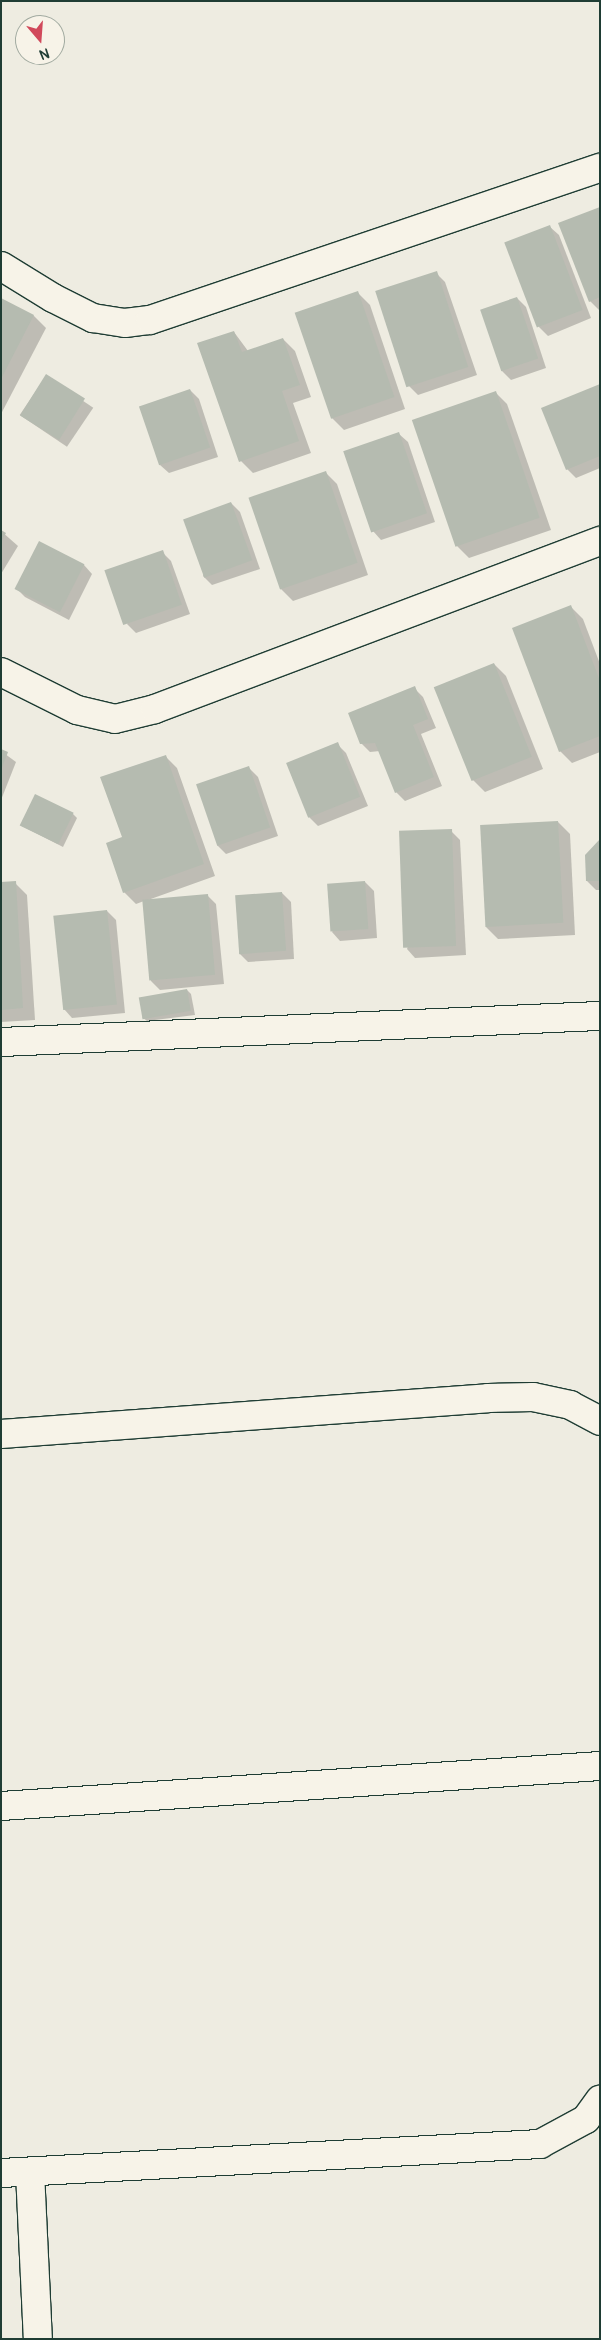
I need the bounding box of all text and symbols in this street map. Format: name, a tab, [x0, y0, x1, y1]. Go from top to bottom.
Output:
north arrow	[15, 15, 65, 65]
text: N	[37, 44, 52, 63]

